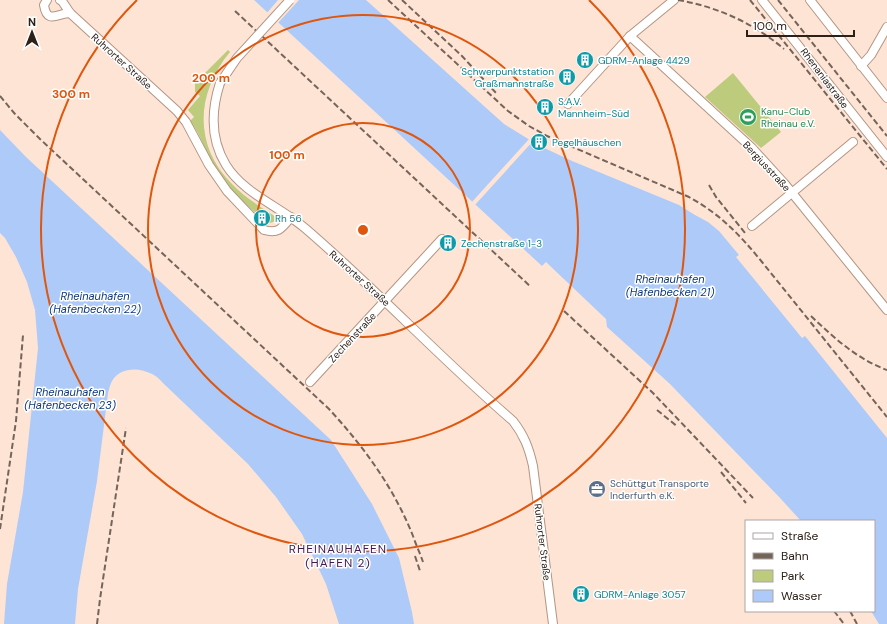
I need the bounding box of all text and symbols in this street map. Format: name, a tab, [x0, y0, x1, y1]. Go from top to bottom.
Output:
north arrow	[12, 12, 52, 52]
scale bar	[747, 12, 854, 38]
text: N	[28, 15, 36, 29]
text: 100 m	[753, 18, 787, 34]
street label: Ruhrorter Straße	[89, 31, 155, 92]
street label: Rhenaniastraße	[798, 46, 852, 111]
building icon: GDRM-Anlage 4429	[575, 50, 595, 70]
place label: GDRM-Anlage 4429	[598, 54, 690, 67]
place label: Schwerpunktstation Graßmannstraße	[461, 65, 554, 90]
building icon: Schwerpunktstation Graßmannstraße	[557, 67, 577, 87]
text: 200 m	[192, 70, 230, 86]
text: 300 m	[52, 86, 90, 102]
place label: S.A.V. Mannheim-Süd	[558, 95, 629, 120]
building icon: S.A.V. Mannheim-Süd	[535, 97, 555, 117]
place label: Kanu-Club Rheinau e.V.	[761, 105, 815, 130]
sports icon: Kanu-Club Rheinau e.V.	[738, 107, 758, 127]
building icon: Pegelhäuschen	[529, 132, 549, 152]
place label: Pegelhäuschen	[552, 136, 622, 149]
street label: Bergiusstraße	[740, 138, 793, 194]
text: 100 m	[269, 147, 305, 163]
building icon: Rh 56	[252, 208, 272, 228]
place label: Rh 56	[275, 212, 302, 225]
centre of rings	[356, 223, 370, 237]
building icon: Zechenstraße 1-3	[438, 233, 458, 253]
place label: Zechenstraße 1-3	[461, 237, 542, 250]
street label: Ruhrorter Straße	[327, 248, 393, 309]
water label: Rheinauhafen (Hafenbecken 21)	[626, 272, 714, 299]
water label: Rheinauhafen (Hafenbecken 22)	[49, 289, 141, 316]
street label: Zechenstraße	[326, 309, 379, 365]
water label: Rheinauhafen (Hafenbecken 23)	[24, 385, 116, 412]
place label: Schüttgut Transporte Inderfurth e.K.	[610, 477, 709, 502]
office icon: Schüttgut Transporte Inderfurth e.K.	[587, 479, 607, 499]
street label: Ruhrorter Straße	[531, 503, 554, 582]
legend	[745, 520, 875, 612]
text: Straße	[781, 528, 818, 544]
district label: RHEINAUHAFEN (HAFEN 2)	[289, 541, 387, 571]
text: Bahn	[781, 548, 809, 564]
text: Park	[781, 568, 805, 584]
building icon: GDRM-Anlage 3057	[571, 584, 591, 604]
place label: GDRM-Anlage 3057	[594, 588, 686, 601]
text: Wasser	[781, 588, 822, 604]

